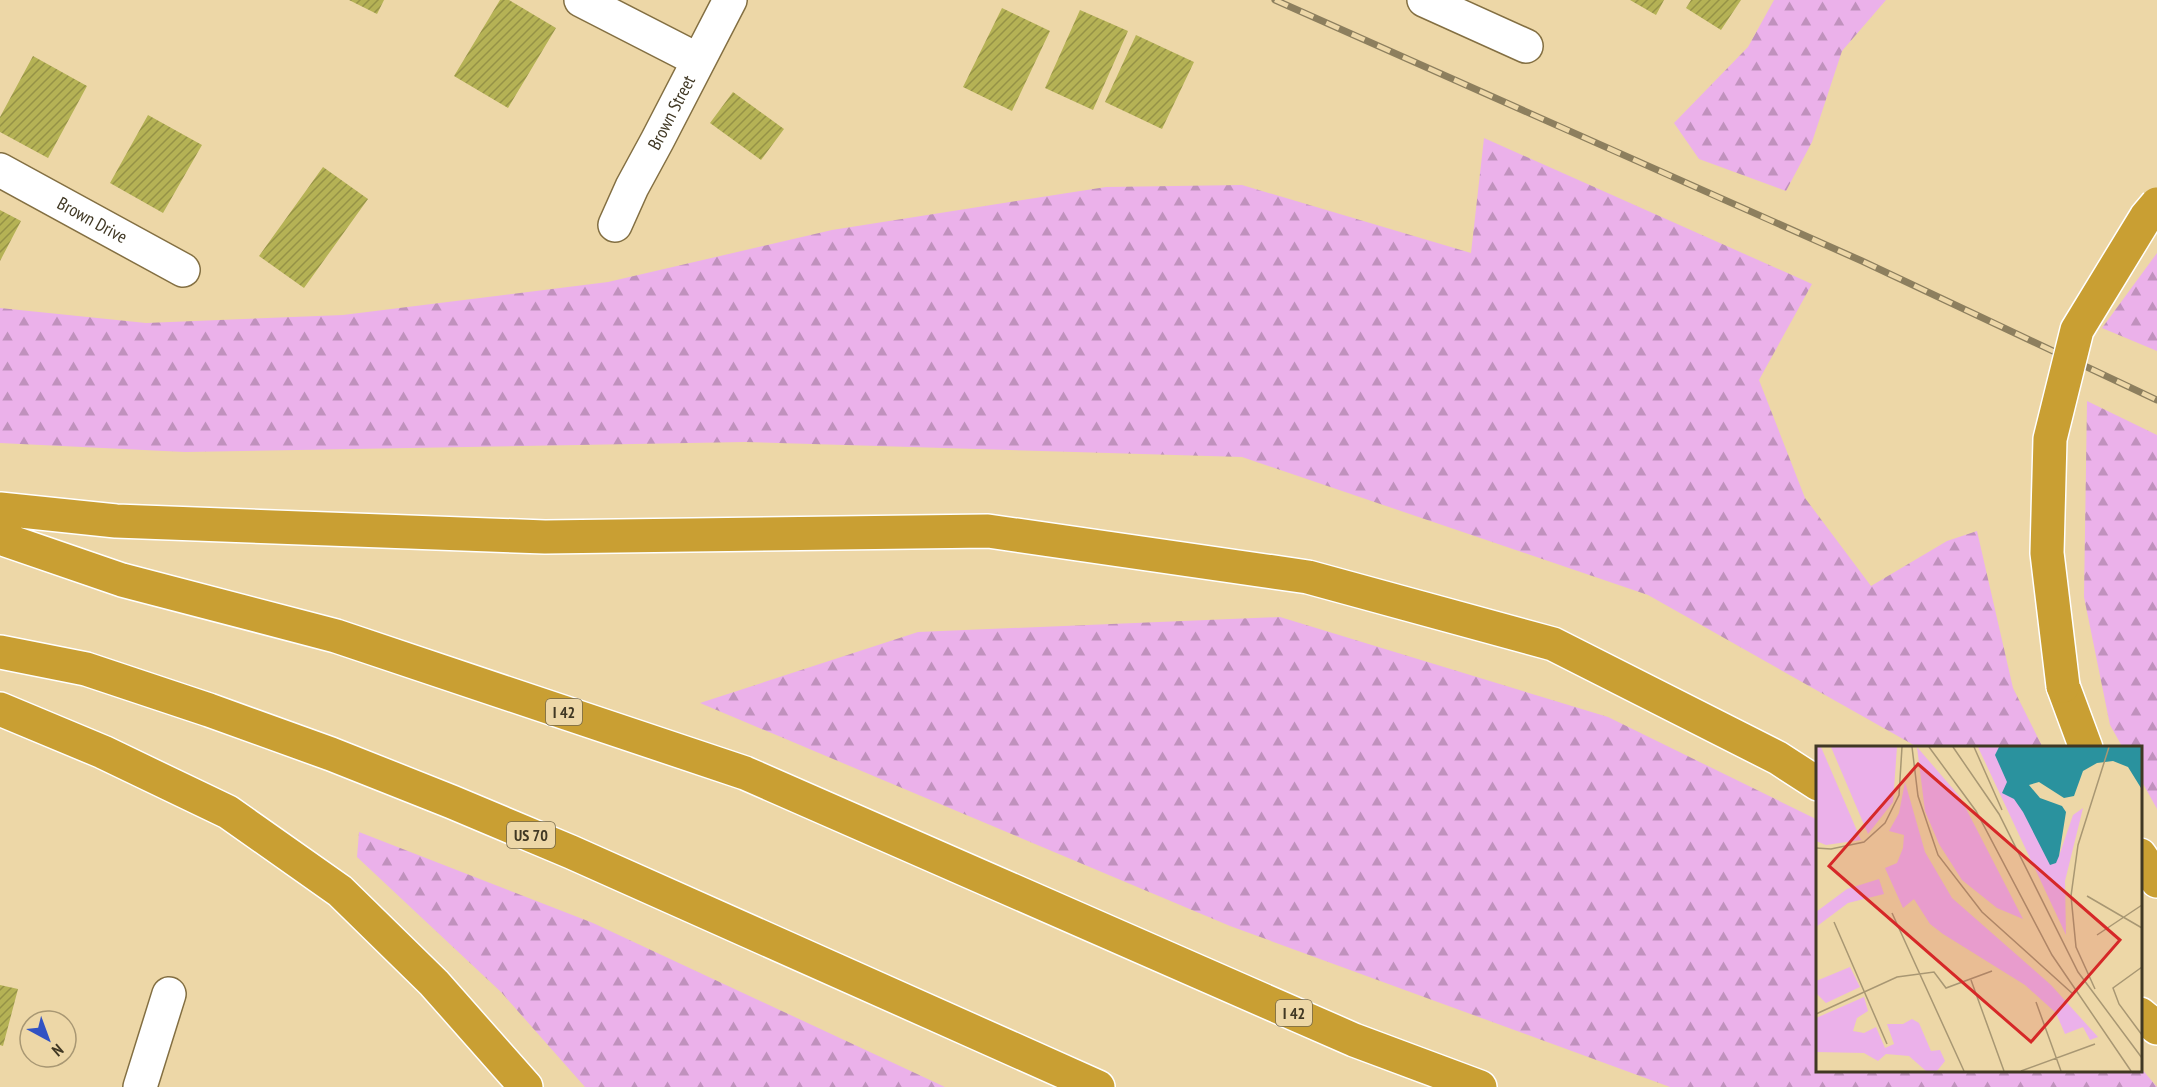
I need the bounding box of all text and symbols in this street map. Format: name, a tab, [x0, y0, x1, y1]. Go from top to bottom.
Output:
street label: Brown Street	[642, 71, 700, 154]
street label: Brown Drive	[53, 192, 131, 248]
road number: I 42	[546, 699, 582, 725]
inset map	[1816, 746, 2142, 1072]
road number: US 70	[507, 822, 555, 848]
road number: I 42	[1276, 1000, 1312, 1026]
north arrow	[18, 1009, 78, 1069]
text: N	[48, 1040, 68, 1061]

